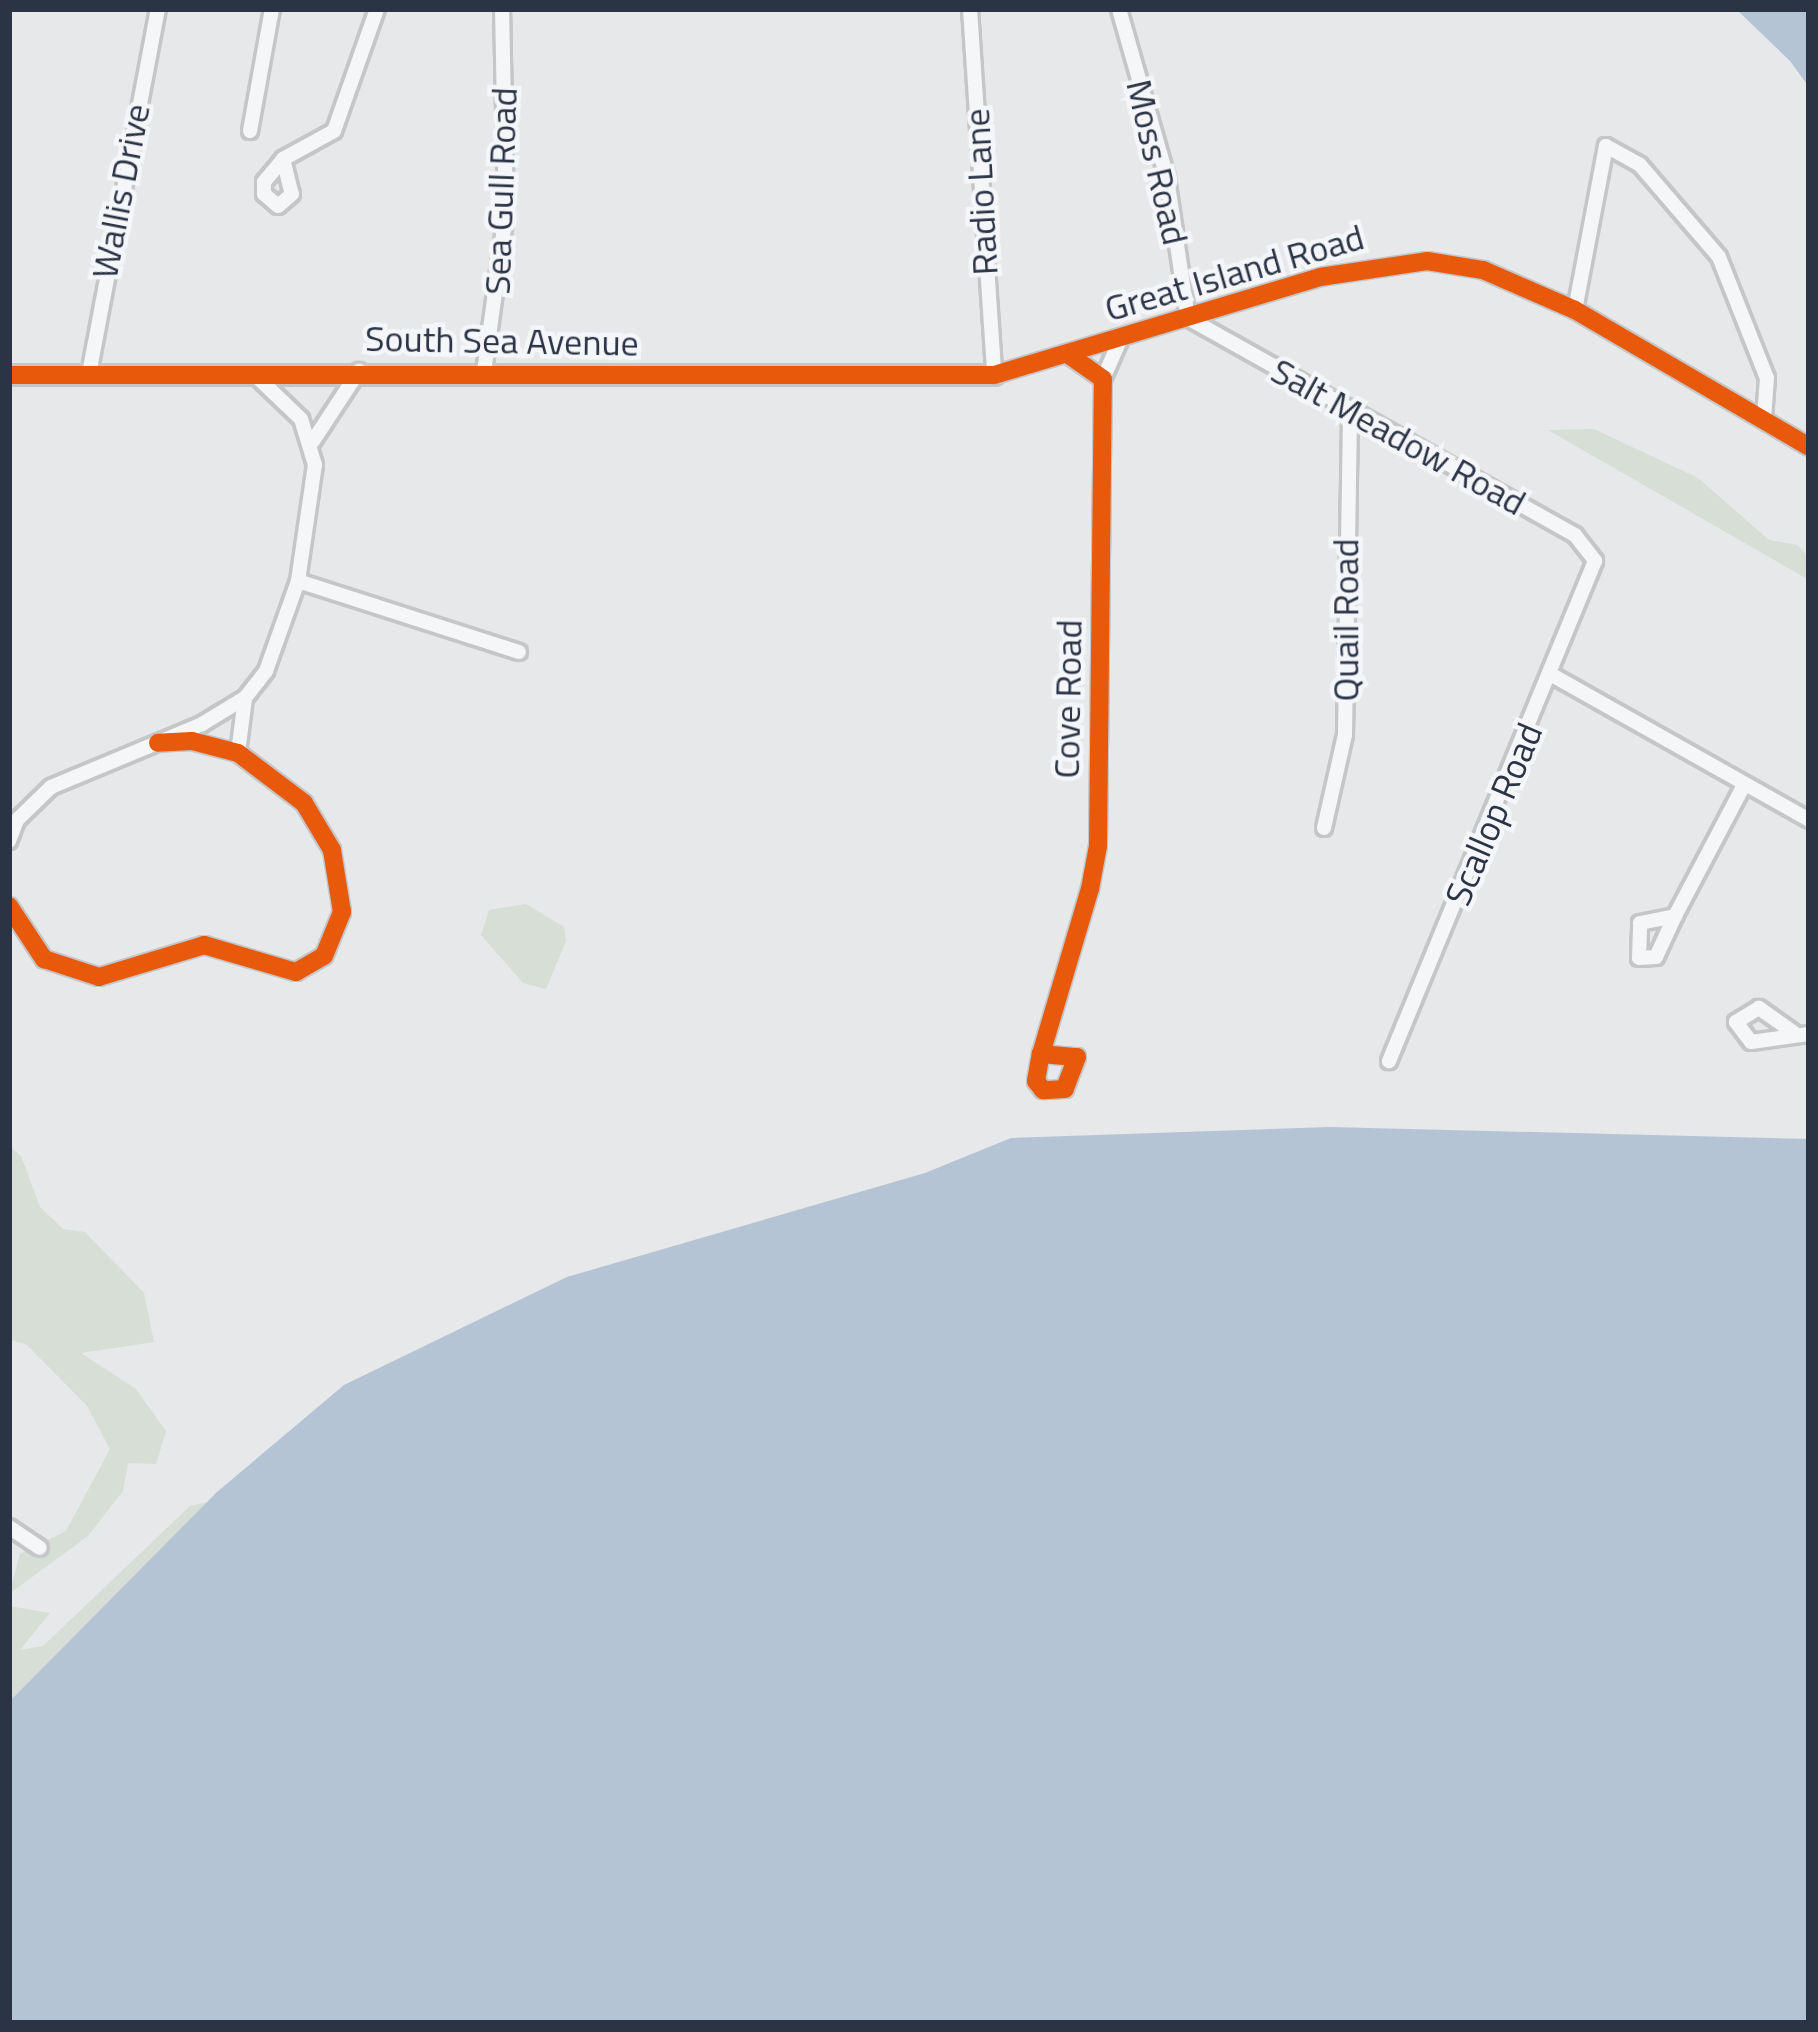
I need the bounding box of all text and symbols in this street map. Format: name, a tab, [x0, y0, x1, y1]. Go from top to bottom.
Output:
street label: Moss Road	[1118, 75, 1198, 249]
street label: Sea Gull Road	[475, 87, 525, 295]
street label: Wallis Drive	[82, 100, 158, 282]
street label: Radio Lane	[954, 108, 1006, 276]
street label: Great Island Road	[1100, 214, 1368, 330]
street label: South Sea Avenue	[365, 316, 639, 364]
street label: Salt Meadow Road	[1264, 348, 1534, 524]
street label: Quail Road	[1323, 539, 1367, 701]
street label: Cove Road	[1044, 619, 1090, 779]
street label: Scallop Road	[1435, 716, 1551, 912]

